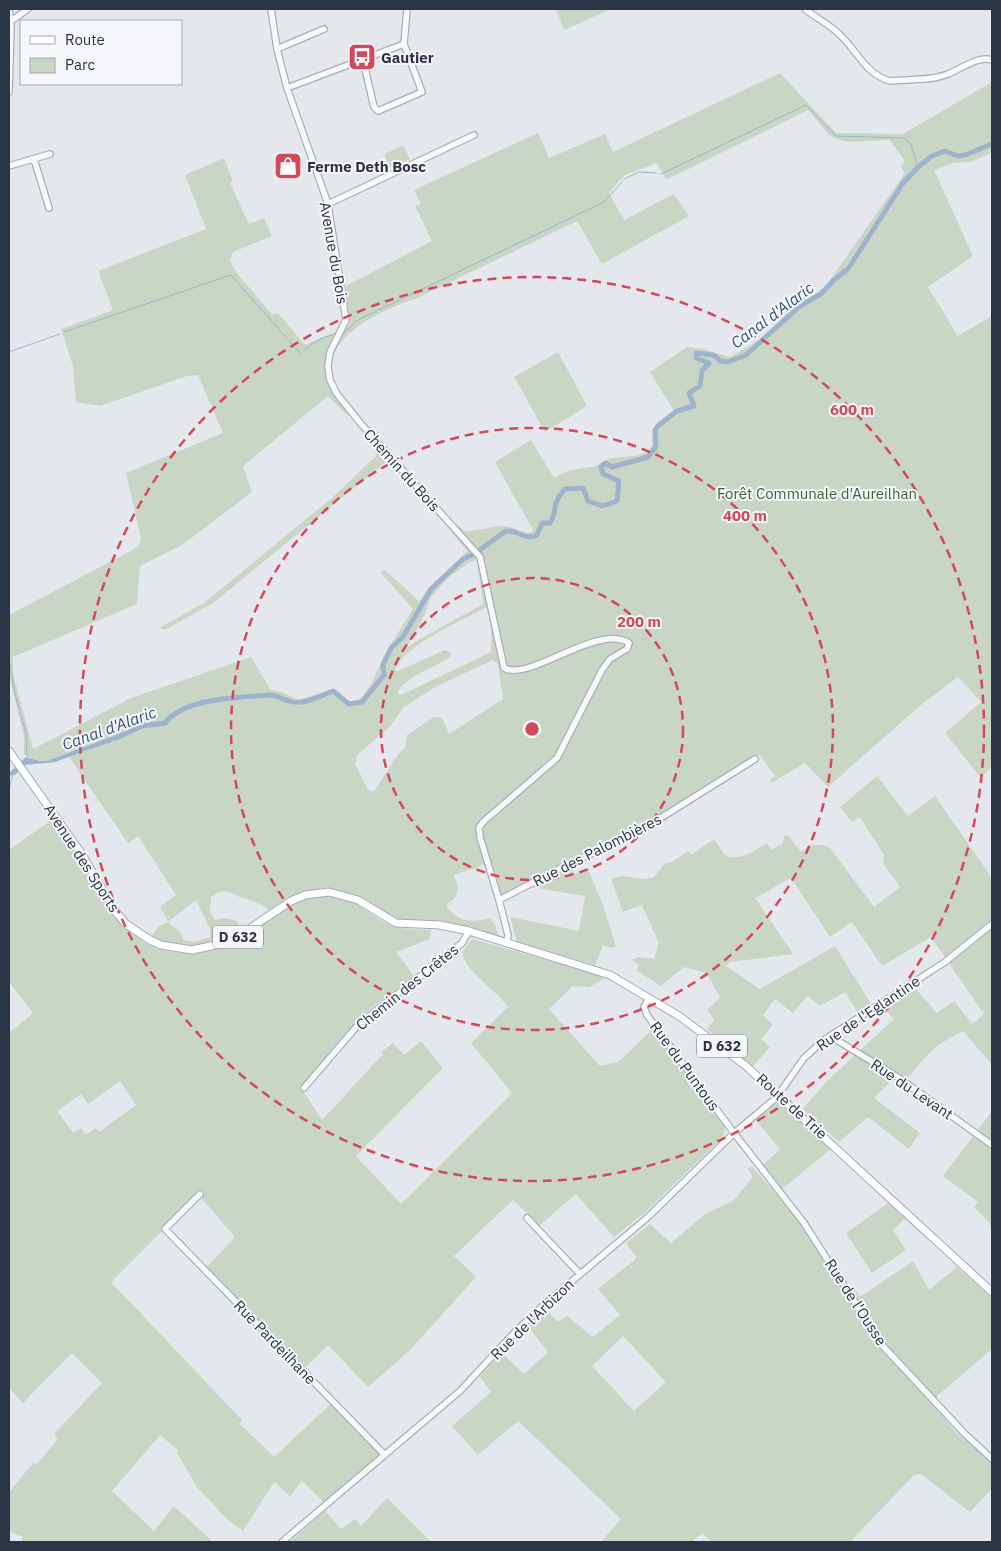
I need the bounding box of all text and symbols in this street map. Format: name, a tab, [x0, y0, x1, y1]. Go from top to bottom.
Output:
legend	[20, 20, 182, 85]
text: Route	[65, 30, 105, 49]
bus stop icon: Gautier	[347, 42, 377, 72]
place label: Gautier	[381, 48, 434, 67]
text: Parc	[65, 55, 95, 74]
shop icon: Ferme Deth Bosc	[273, 151, 303, 181]
place label: Ferme Deth Bosc	[307, 157, 426, 176]
street label: Avenue du Bois	[316, 200, 352, 306]
water label: Canal d'Alaric	[727, 277, 817, 353]
text: 600 m	[830, 400, 874, 419]
street label: Chemin du Bois	[360, 425, 444, 515]
park label: Forêt Communale d'Aureilhan	[717, 484, 917, 503]
text: 400 m	[723, 506, 767, 525]
text: 200 m	[617, 612, 661, 631]
water label: Canal d'Alaric	[59, 702, 159, 754]
centre of rings	[523, 720, 541, 738]
street label: Avenue des Sports	[40, 800, 124, 916]
street label: Rue des Palombières	[529, 809, 665, 891]
road number: D 632	[213, 926, 263, 949]
street label: Chemin des Crêtes	[352, 940, 462, 1034]
street label: Rue de l'Eglantine	[813, 971, 923, 1055]
street label: Rue du Puntous	[646, 1017, 724, 1115]
road number: D 632	[697, 1034, 747, 1058]
street label: Rue du Levant	[867, 1055, 957, 1123]
street label: Route de Trie	[753, 1069, 831, 1143]
street label: Rue de l'Ousse	[821, 1255, 891, 1349]
street label: Rue de l'Arbizon	[486, 1274, 578, 1364]
street label: Rue Pardeilhane	[230, 1296, 320, 1388]

